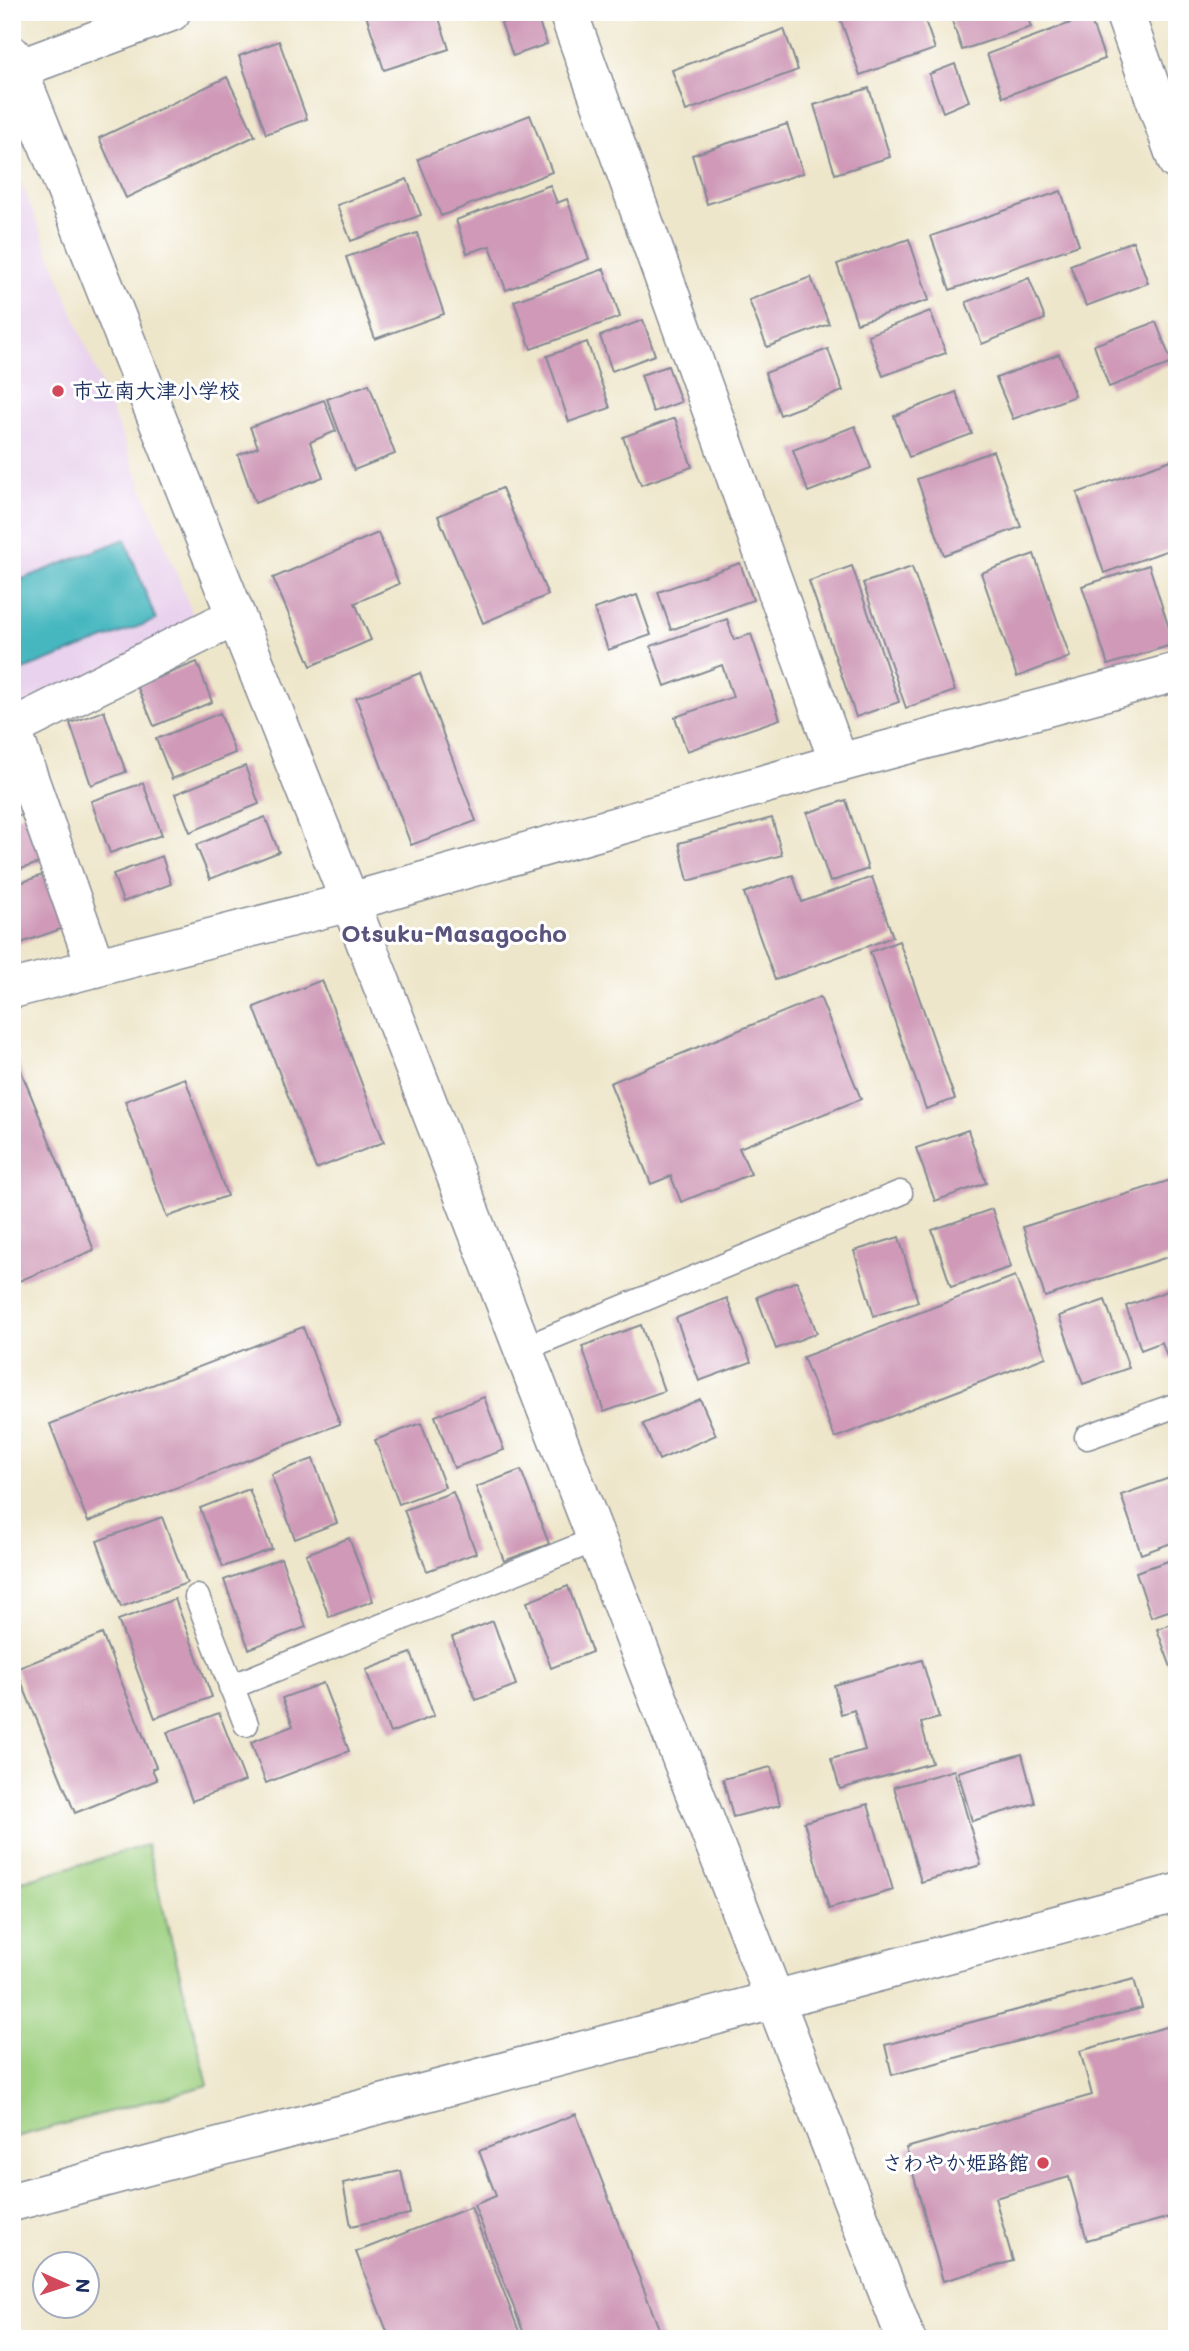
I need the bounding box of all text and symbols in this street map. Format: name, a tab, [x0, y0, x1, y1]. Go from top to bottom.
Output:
place label: 市立南大津小学校	[72, 376, 240, 403]
marker: 市立南大津小学校	[50, 383, 66, 399]
district label: Otsuku-Masagocho	[341, 917, 567, 948]
place label: さわやか姫路館	[882, 2148, 1029, 2175]
marker: さわやか姫路館	[1035, 2155, 1051, 2171]
north arrow	[32, 2250, 102, 2320]
text: N	[71, 2278, 96, 2294]

